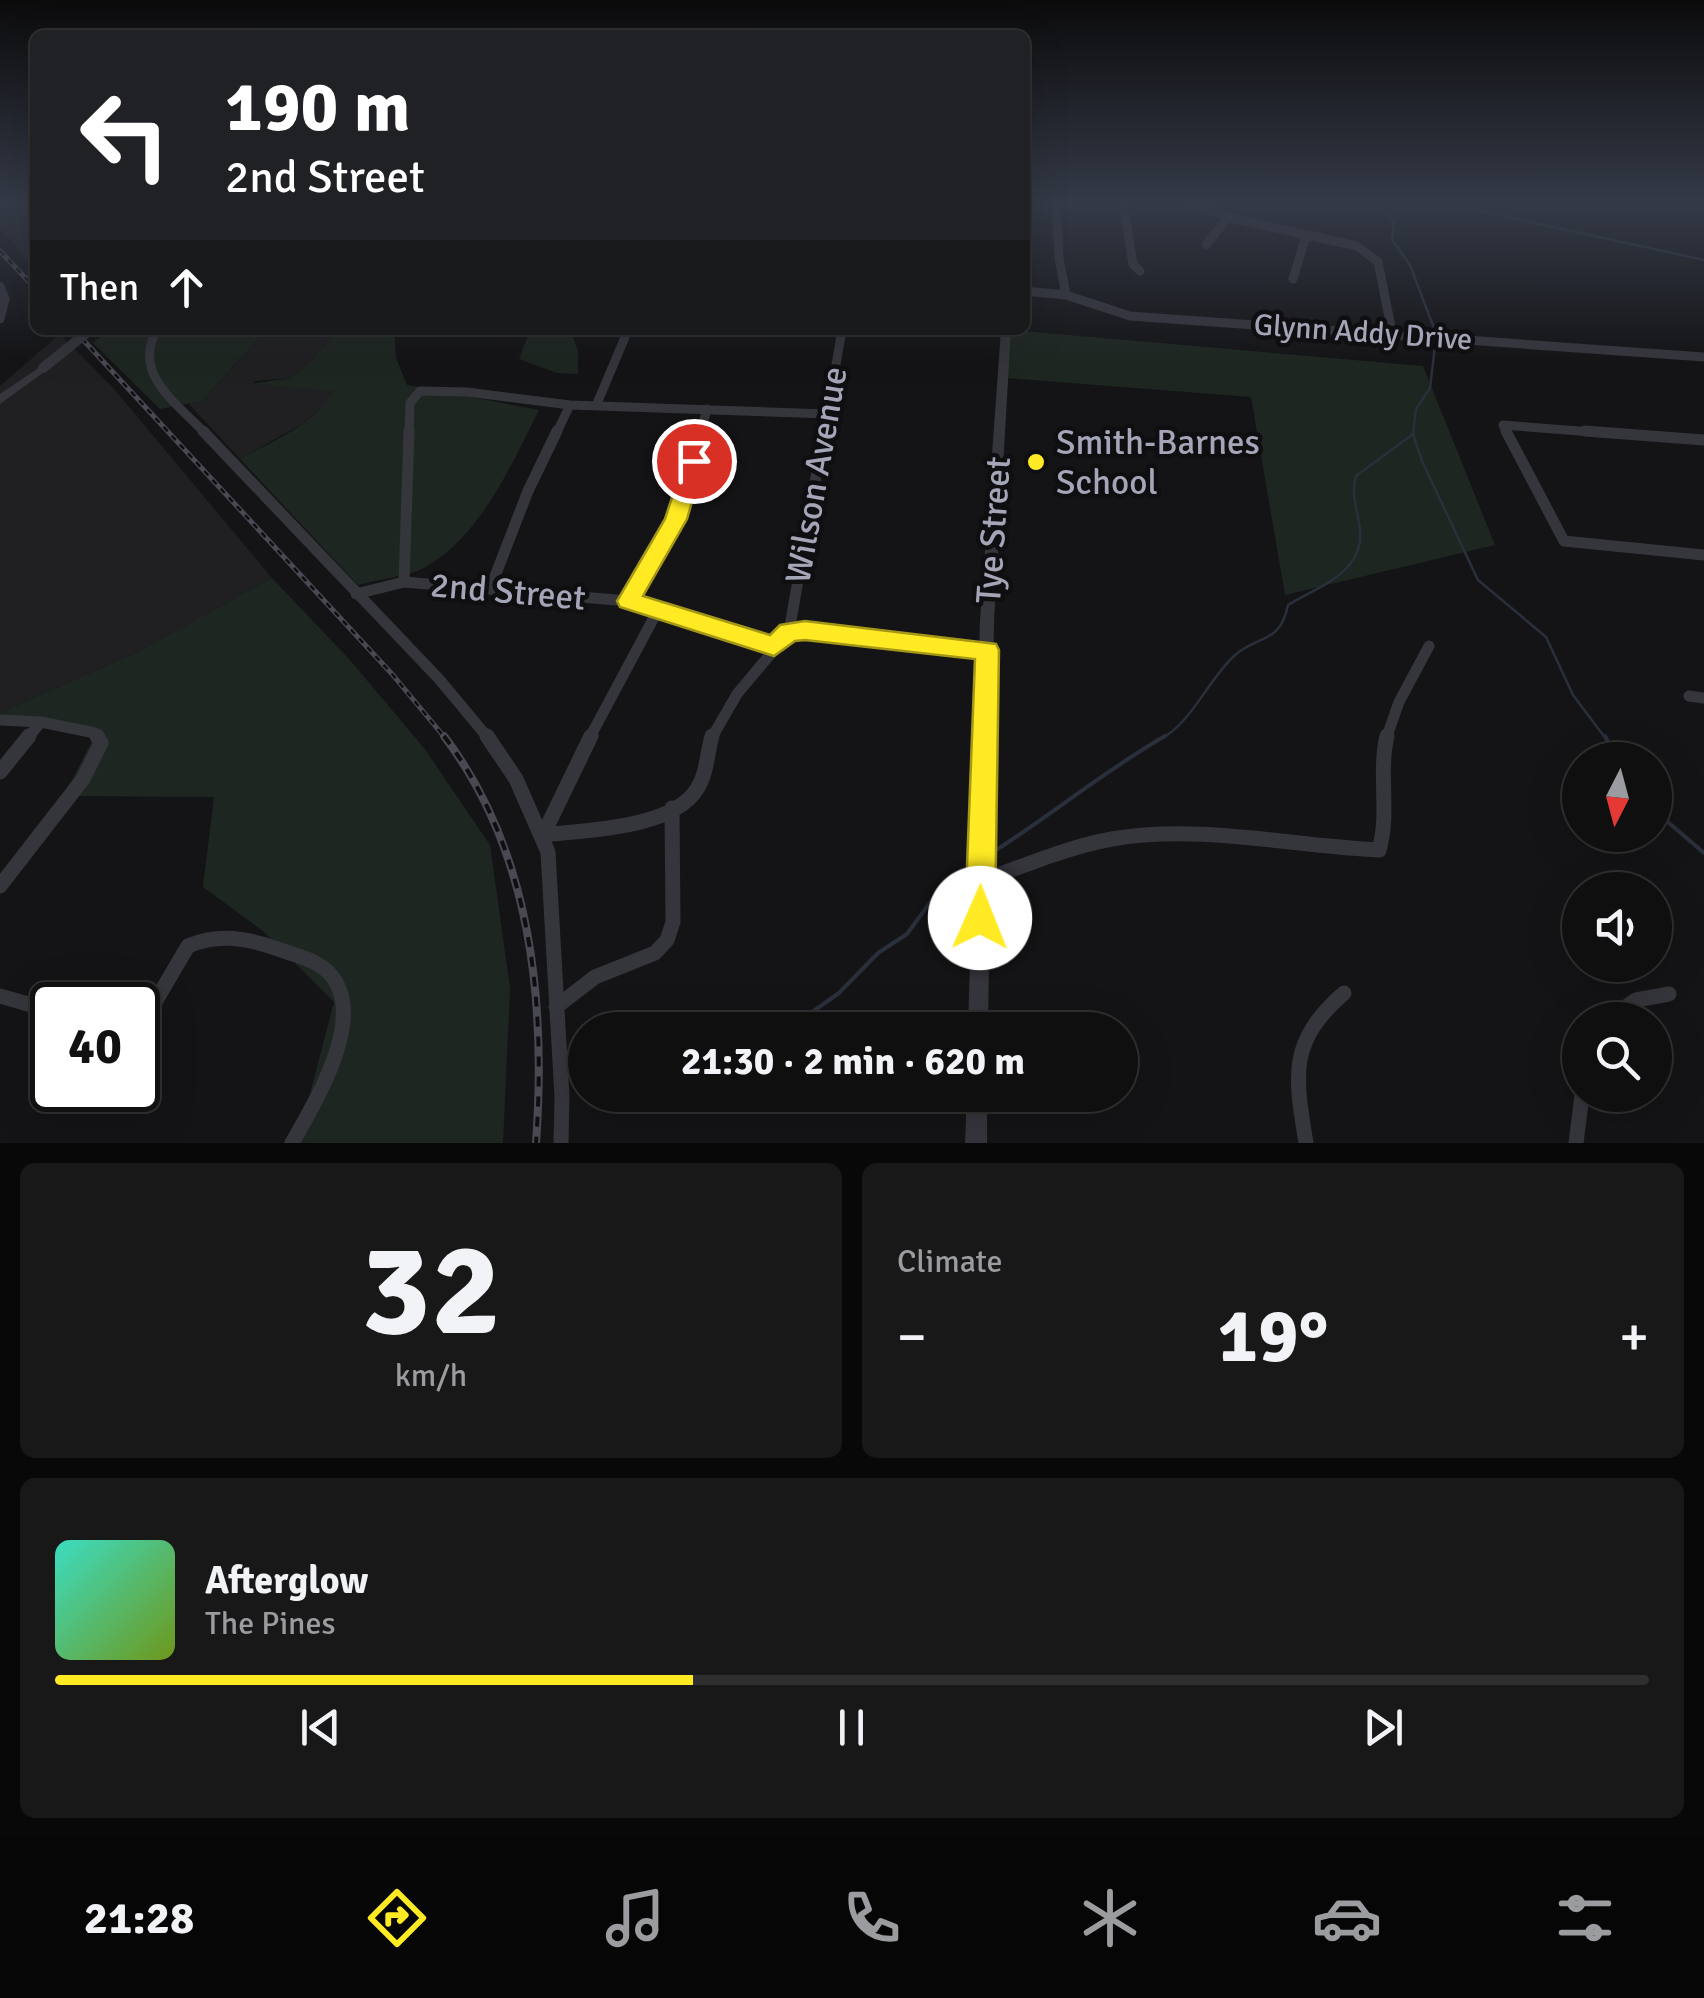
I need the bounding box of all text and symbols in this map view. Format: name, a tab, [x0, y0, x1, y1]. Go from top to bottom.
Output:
text: 190 m	[225, 64, 410, 150]
icon: left	[60, 70, 190, 200]
text: 2nd Street	[225, 150, 425, 205]
icon: ahead	[159, 260, 214, 315]
text: Then	[60, 264, 139, 311]
street label: Glynn Addy Drive	[1253, 306, 1473, 359]
street label: Wilson Avenue	[776, 363, 857, 587]
pin	[652, 419, 737, 504]
place label: Smith-Barnes School	[1056, 421, 1260, 504]
icon: arrive	[667, 434, 722, 489]
marker: Smith-Barnes School	[1025, 451, 1047, 473]
street label: Tye Street	[967, 455, 1020, 605]
street label: 2nd Street	[429, 563, 587, 620]
north arrow	[1562, 742, 1672, 852]
map controls	[1562, 742, 1672, 1112]
position arrow	[928, 866, 1032, 970]
button: sound	[1562, 872, 1672, 982]
speed limit sign: 40	[30, 982, 160, 1112]
button: search	[1562, 1002, 1672, 1112]
text: 21:30 · 2 min · 620 m	[681, 1038, 1025, 1085]
text: 32	[361, 1211, 501, 1371]
text: Climate	[897, 1242, 1003, 1281]
text: 19°	[1218, 1290, 1329, 1383]
text: −	[897, 1303, 927, 1371]
text: +	[1619, 1303, 1649, 1371]
text: km/h	[395, 1356, 467, 1395]
text: Afterglow	[205, 1557, 368, 1604]
text: The Pines	[205, 1604, 336, 1643]
icon: previous	[293, 1700, 348, 1755]
icon: pause	[824, 1700, 879, 1755]
icon: next	[1356, 1700, 1411, 1755]
icon: directions	[362, 1883, 432, 1953]
icon: music	[600, 1883, 670, 1953]
icon: phone	[837, 1883, 907, 1953]
icon: climate	[1075, 1883, 1145, 1953]
icon: car	[1312, 1883, 1382, 1953]
icon: filters	[1550, 1883, 1620, 1953]
text: 21:28	[84, 1891, 194, 1946]

